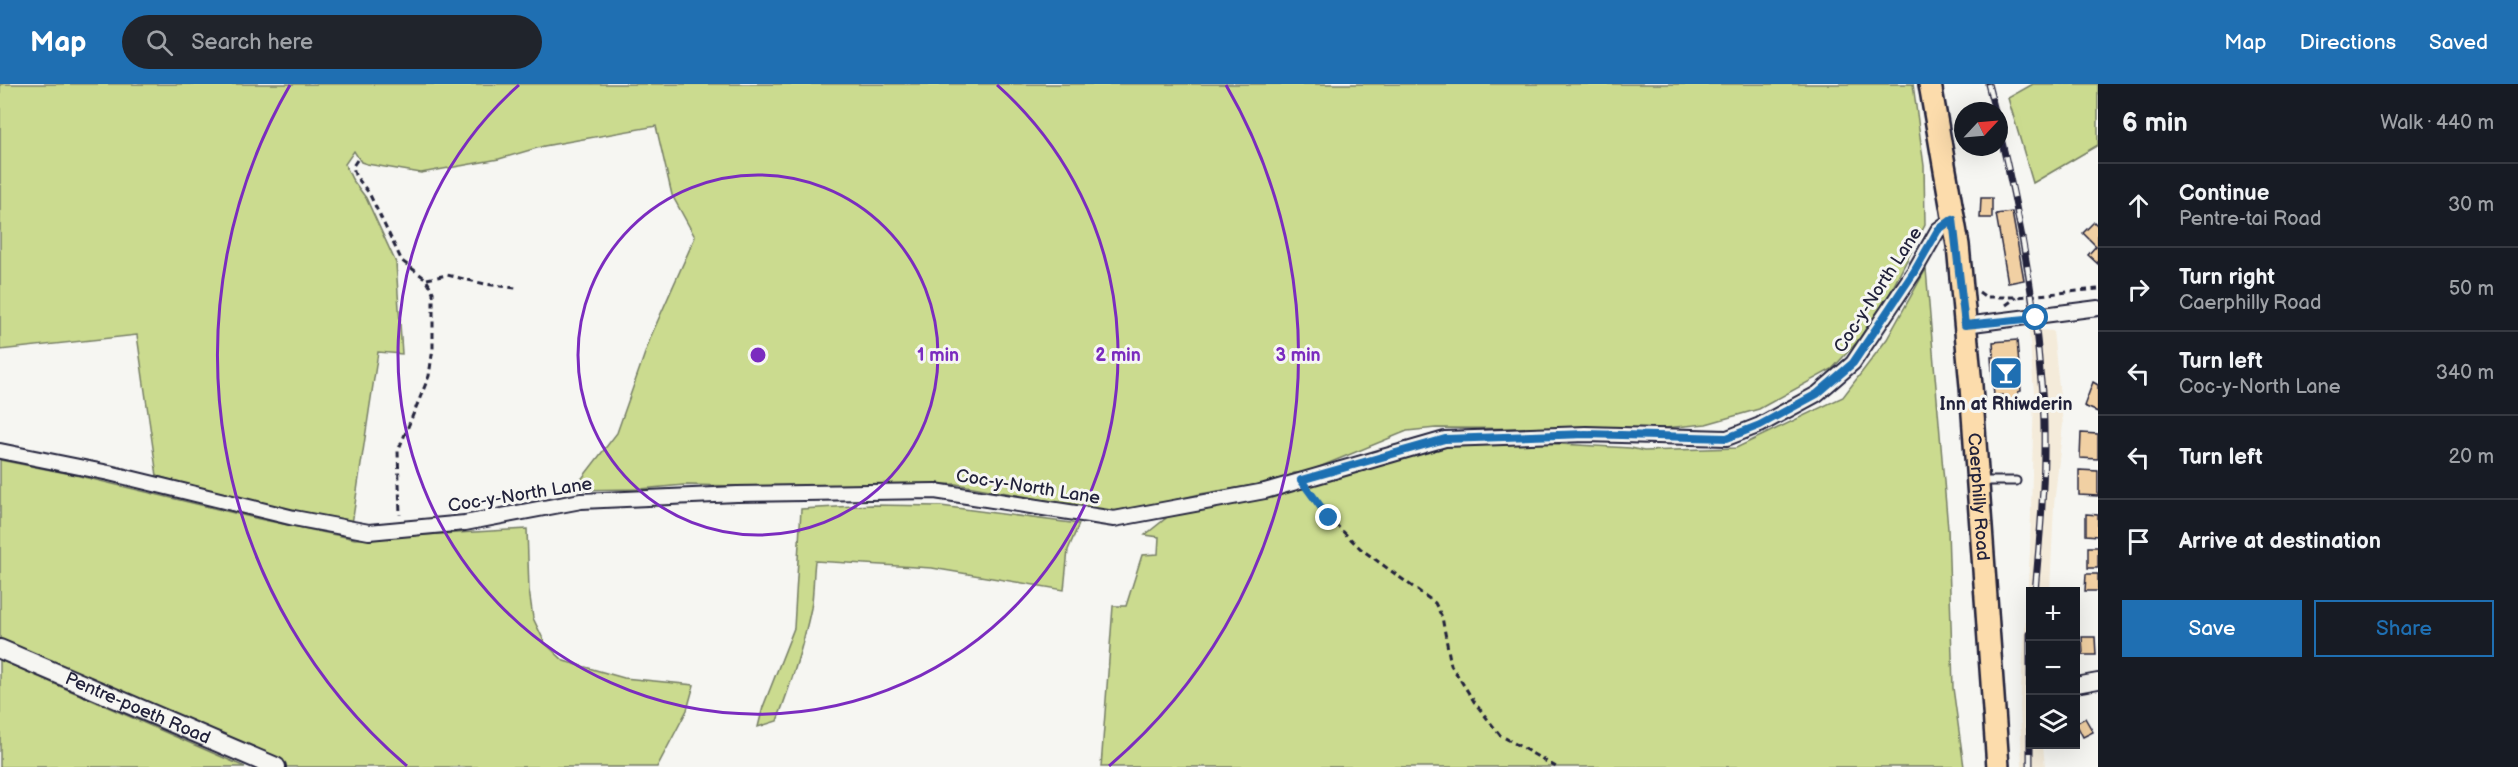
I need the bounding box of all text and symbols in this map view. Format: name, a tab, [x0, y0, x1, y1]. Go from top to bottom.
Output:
search box	[122, 15, 542, 69]
text: Map	[30, 26, 86, 59]
icon: search	[143, 26, 176, 59]
text: Search here	[191, 29, 313, 56]
text: Map	[2224, 30, 2267, 55]
text: Directions	[2300, 30, 2396, 55]
text: Saved	[2429, 30, 2488, 55]
north arrow	[1954, 102, 2008, 156]
text: 6 min	[2122, 108, 2188, 139]
text: Walk · 440 m	[2380, 111, 2494, 135]
text: Continue	[2179, 180, 2269, 207]
icon: ahead	[2122, 189, 2155, 222]
text: 30 m	[2448, 193, 2494, 217]
text: Pentre-tai Road	[2179, 207, 2321, 231]
street label: Coc-y-North Lane	[1830, 223, 1927, 357]
text: Turn right	[2179, 264, 2275, 291]
icon: right	[2122, 273, 2155, 306]
text: 50 m	[2449, 277, 2494, 301]
text: Caerphilly Road	[2179, 291, 2321, 315]
route start	[2022, 304, 2048, 330]
centre of rings	[748, 345, 768, 365]
text: 1 min	[917, 345, 959, 366]
text: 2 min	[1095, 345, 1141, 366]
text: 3 min	[1275, 345, 1321, 366]
text: Turn left	[2179, 348, 2263, 375]
bar icon: Inn at Rhiwderin	[1988, 355, 2024, 391]
icon: left	[2122, 357, 2155, 390]
text: 340 m	[2436, 361, 2494, 385]
text: Coc-y-North Lane	[2179, 375, 2341, 399]
place label: Inn at Rhiwderin	[1940, 394, 2072, 415]
street label: Caerphilly Road	[1964, 432, 1994, 561]
icon: left	[2122, 441, 2155, 474]
text: Turn left	[2179, 444, 2263, 471]
text: 20 m	[2449, 445, 2494, 469]
street label: Coc-y-North Lane	[954, 465, 1102, 509]
street label: Coc-y-North Lane	[446, 473, 594, 517]
route end	[1315, 504, 1341, 530]
icon: arrive	[2122, 525, 2155, 558]
text: Arrive at destination	[2179, 528, 2381, 555]
map controls	[2026, 587, 2080, 749]
button: +	[2026, 587, 2080, 641]
button: Save	[2122, 600, 2302, 657]
button: Share	[2314, 600, 2494, 657]
button: −	[2026, 641, 2080, 695]
street label: Pentre-poeth Road	[62, 668, 214, 748]
button: layers	[2026, 695, 2080, 749]

